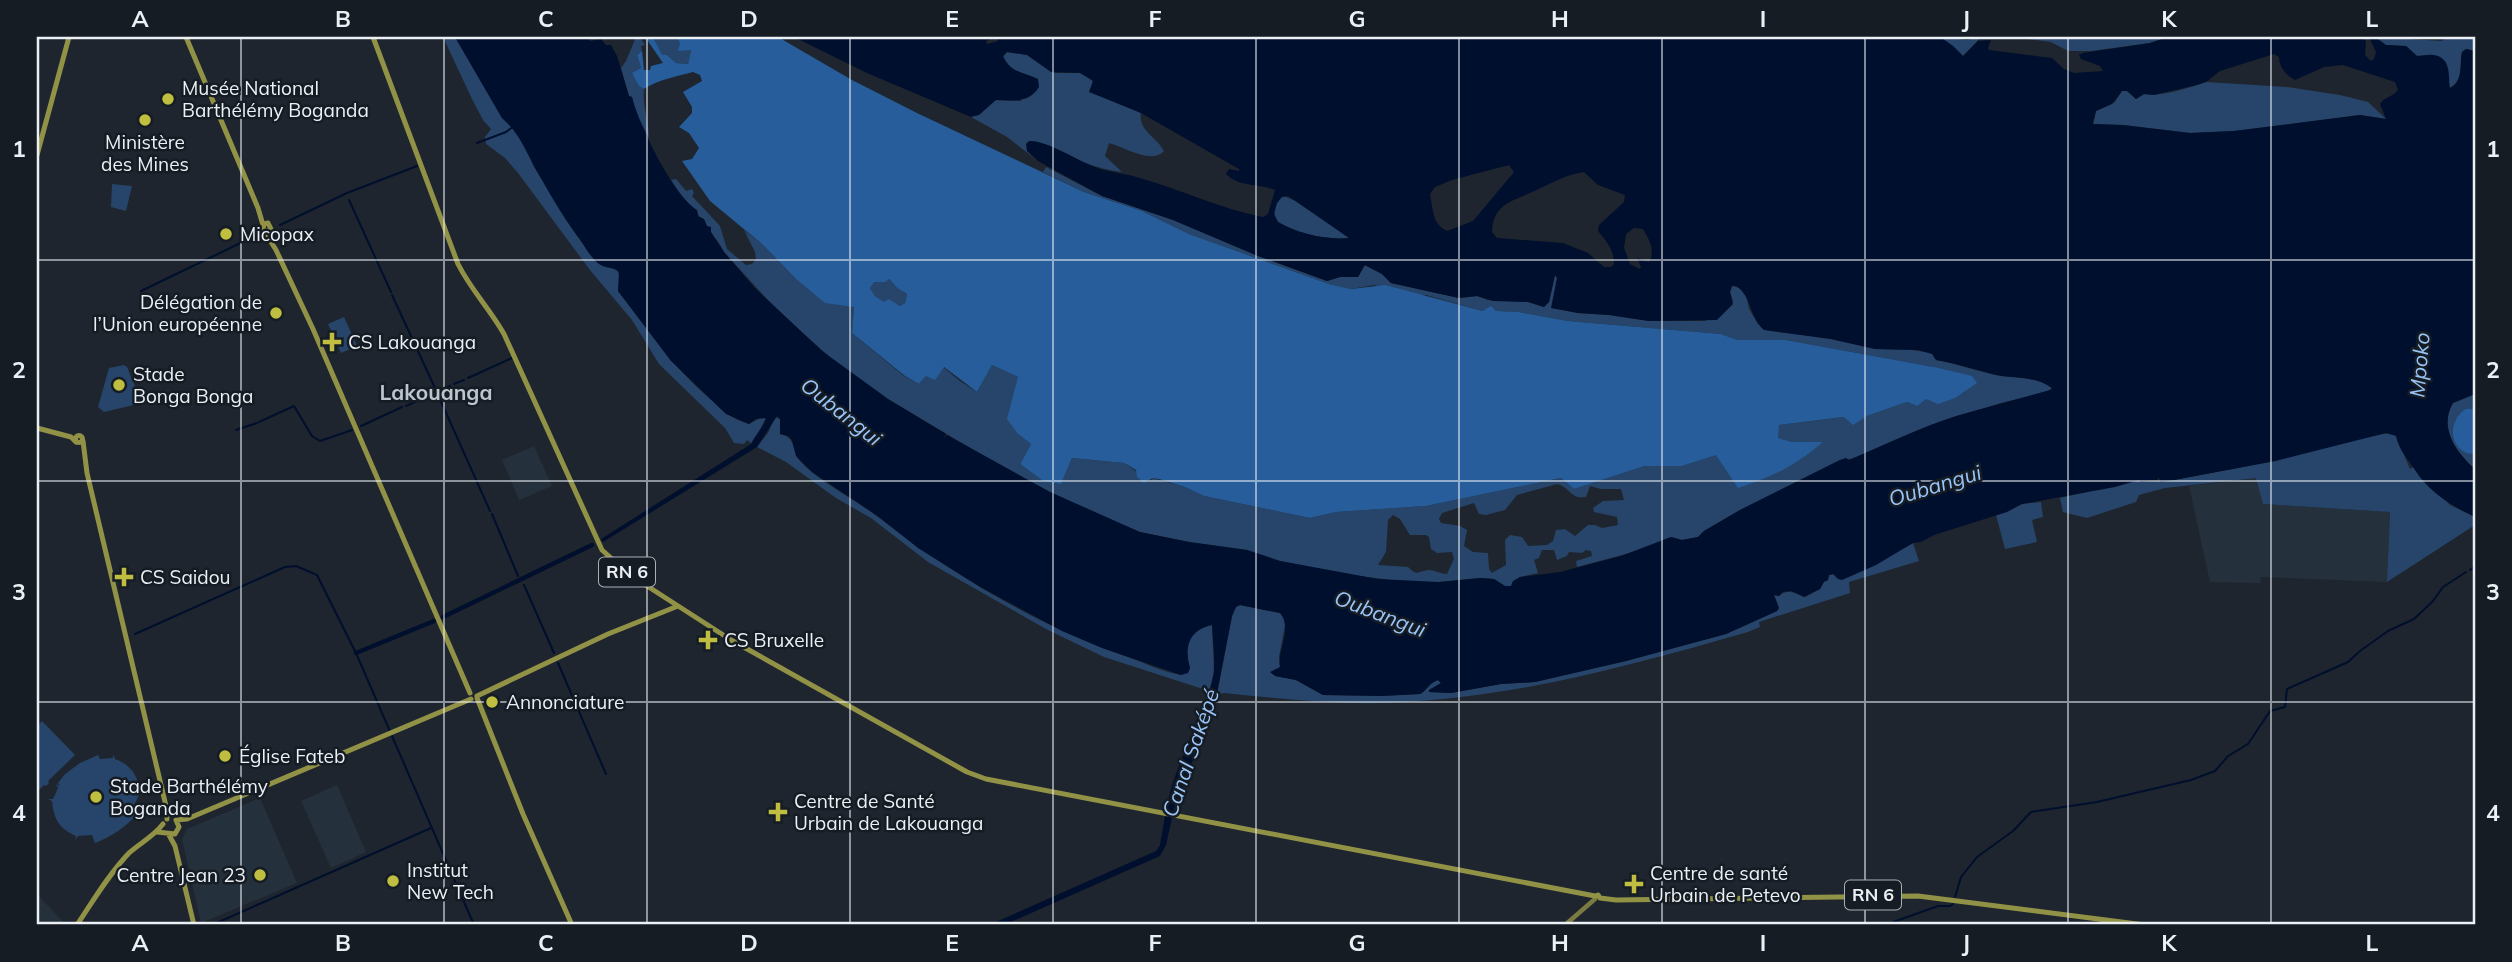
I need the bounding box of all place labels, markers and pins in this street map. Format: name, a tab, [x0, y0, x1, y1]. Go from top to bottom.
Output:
place label: Musée National Barthélémy Boganda	[182, 76, 369, 122]
marker: Musée National Barthélémy Boganda	[160, 91, 176, 107]
marker: Ministère des Mines	[137, 112, 153, 128]
place label: Ministère des Mines	[101, 130, 189, 176]
place label: Micopax	[240, 222, 314, 246]
marker: Micopax	[218, 226, 234, 242]
place label: Délégation de l’Union européenne	[93, 290, 262, 336]
marker: Délégation de l’Union européenne	[268, 305, 284, 321]
place label: CS Lakouanga	[348, 330, 476, 354]
marker: CS Lakouanga	[322, 332, 342, 352]
place label: Stade Bonga Bonga	[133, 362, 253, 408]
marker: Stade Bonga Bonga	[111, 377, 127, 393]
place label: CS Saidou	[140, 565, 231, 589]
marker: CS Saidou	[114, 567, 134, 587]
place label: CS Bruxelle	[724, 628, 824, 652]
marker: CS Bruxelle	[698, 630, 718, 650]
place label: Annonciature	[506, 690, 624, 714]
marker: Annonciature	[484, 694, 500, 710]
place label: Église Fateb	[239, 744, 345, 768]
marker: Église Fateb	[217, 748, 233, 764]
place label: Stade Barthélémy Boganda	[110, 774, 268, 820]
marker: Stade Barthélémy Boganda	[88, 789, 104, 805]
place label: Centre de Santé Urbain de Lakouanga	[794, 789, 983, 835]
marker: Centre de Santé Urbain de Lakouanga	[768, 802, 788, 822]
place label: Institut New Tech	[407, 858, 494, 904]
place label: Centre de santé Urbain de Petevo	[1650, 861, 1801, 907]
place label: Centre Jean 23	[117, 863, 246, 887]
marker: Centre Jean 23	[252, 867, 268, 883]
marker: Institut New Tech	[385, 873, 401, 889]
marker: Centre de santé Urbain de Petevo	[1624, 874, 1644, 894]

